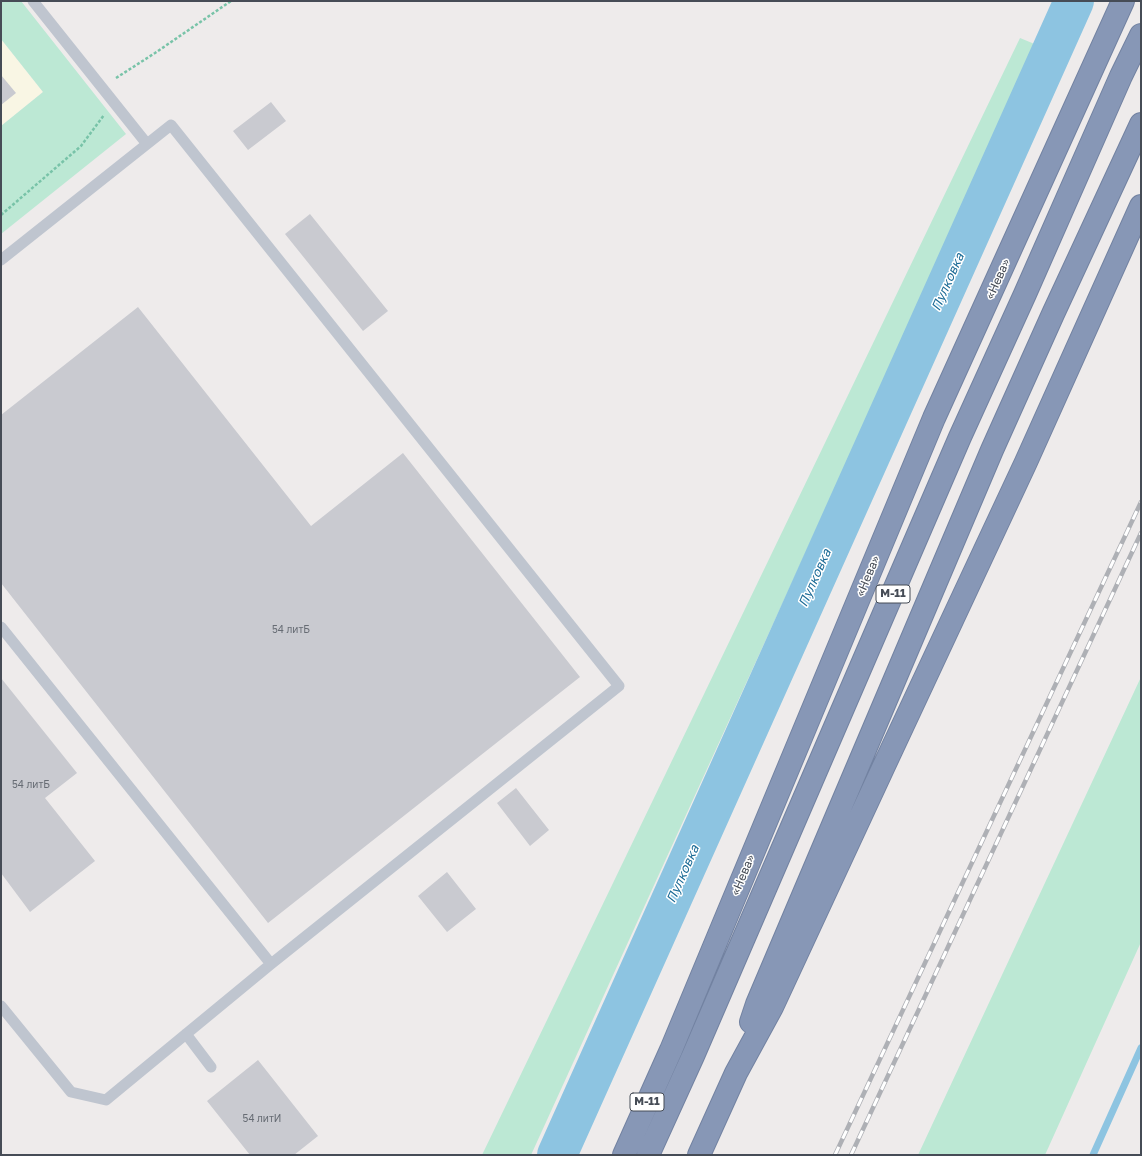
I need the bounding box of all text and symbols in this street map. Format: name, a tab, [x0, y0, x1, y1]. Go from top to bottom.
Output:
water label: Пулковка	[928, 251, 968, 313]
street label: «Нева»	[983, 257, 1013, 301]
water label: Пулковка	[795, 547, 835, 609]
street label: «Нева»	[853, 553, 883, 599]
road number: М-11	[876, 585, 910, 603]
house number: 54 литБ	[272, 624, 310, 636]
house number: 54 литБ	[12, 779, 50, 791]
water label: Пулковка	[663, 843, 703, 905]
street label: «Нева»	[728, 852, 758, 898]
road number: М-11	[630, 1093, 664, 1111]
house number: 54 литИ	[243, 1113, 281, 1125]

